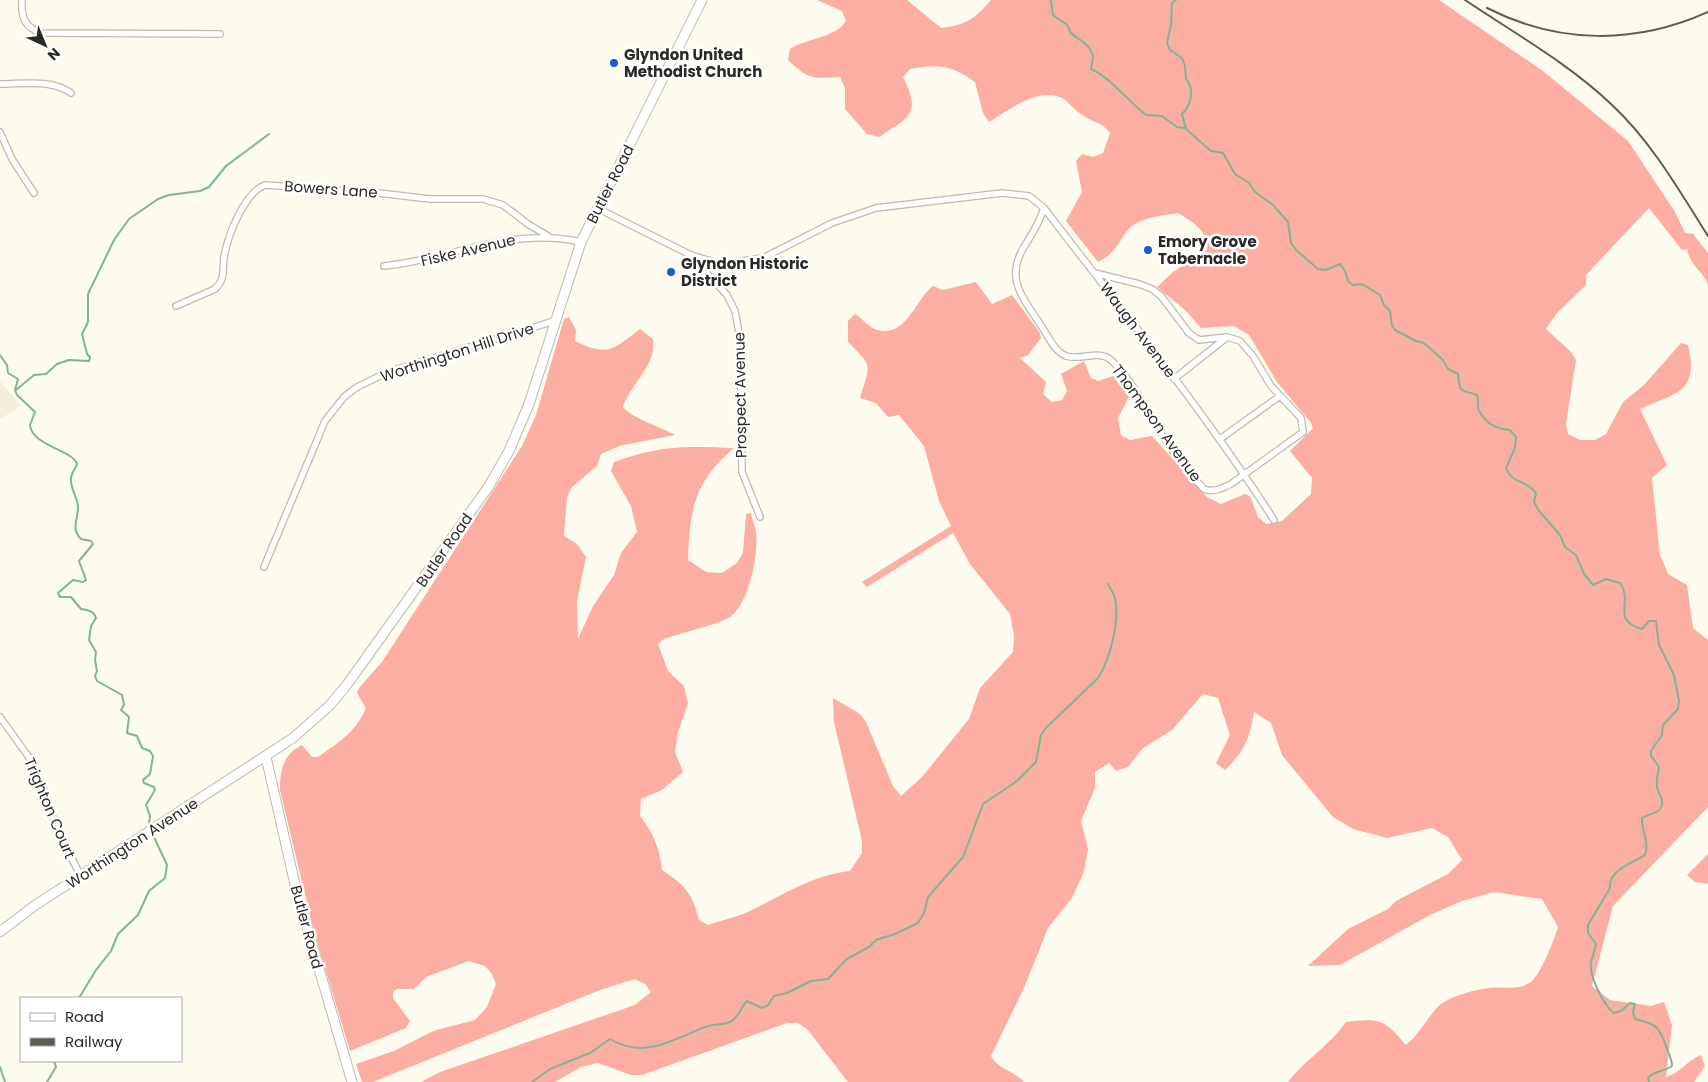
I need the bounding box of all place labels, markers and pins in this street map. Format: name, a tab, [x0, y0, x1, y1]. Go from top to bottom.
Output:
place label: Glyndon United Methodist Church	[624, 44, 762, 82]
marker: Glyndon United Methodist Church	[608, 57, 620, 69]
place label: Emory Grove Tabernacle	[1158, 231, 1257, 269]
marker: Emory Grove Tabernacle	[1142, 244, 1154, 256]
place label: Glyndon Historic District	[681, 253, 809, 291]
marker: Glyndon Historic District	[665, 266, 677, 278]

